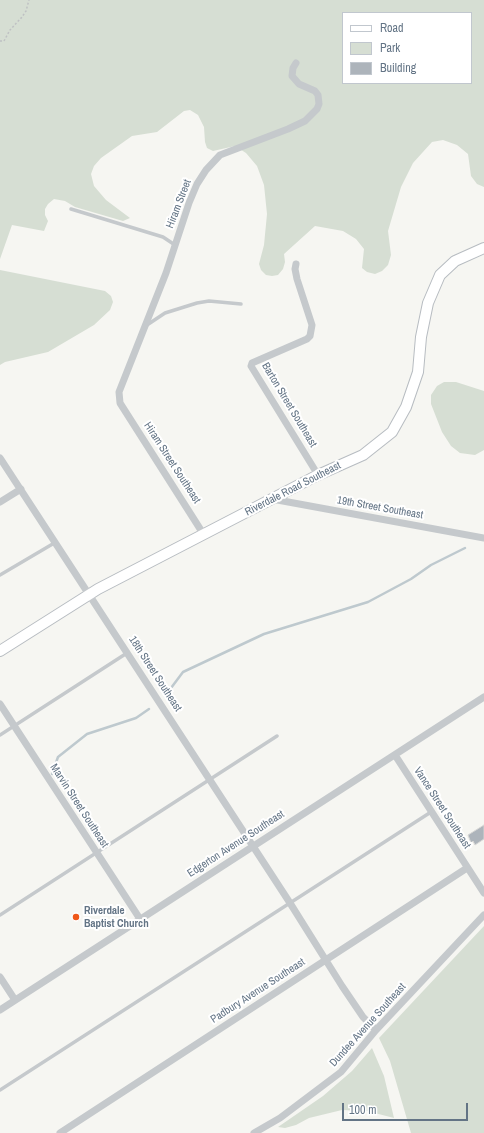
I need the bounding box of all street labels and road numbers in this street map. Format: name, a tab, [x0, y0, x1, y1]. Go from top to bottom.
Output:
street label: Hiram Street	[164, 178, 194, 230]
street label: Barton Street Southeast	[259, 360, 319, 450]
street label: Hiram Street Southeast	[141, 420, 203, 506]
street label: Riverdale Road Southeast	[243, 459, 343, 519]
street label: 19th Street Southeast	[336, 494, 424, 522]
street label: 18th Street Southeast	[126, 634, 184, 714]
street label: Marvin Street Southeast	[47, 762, 111, 850]
street label: Vance Street Southeast	[411, 765, 473, 851]
street label: Edgerton Avenue Southeast	[185, 808, 287, 880]
street label: Padbury Avenue Southeast	[208, 956, 308, 1026]
street label: Dundee Avenue Southeast	[327, 981, 409, 1069]

